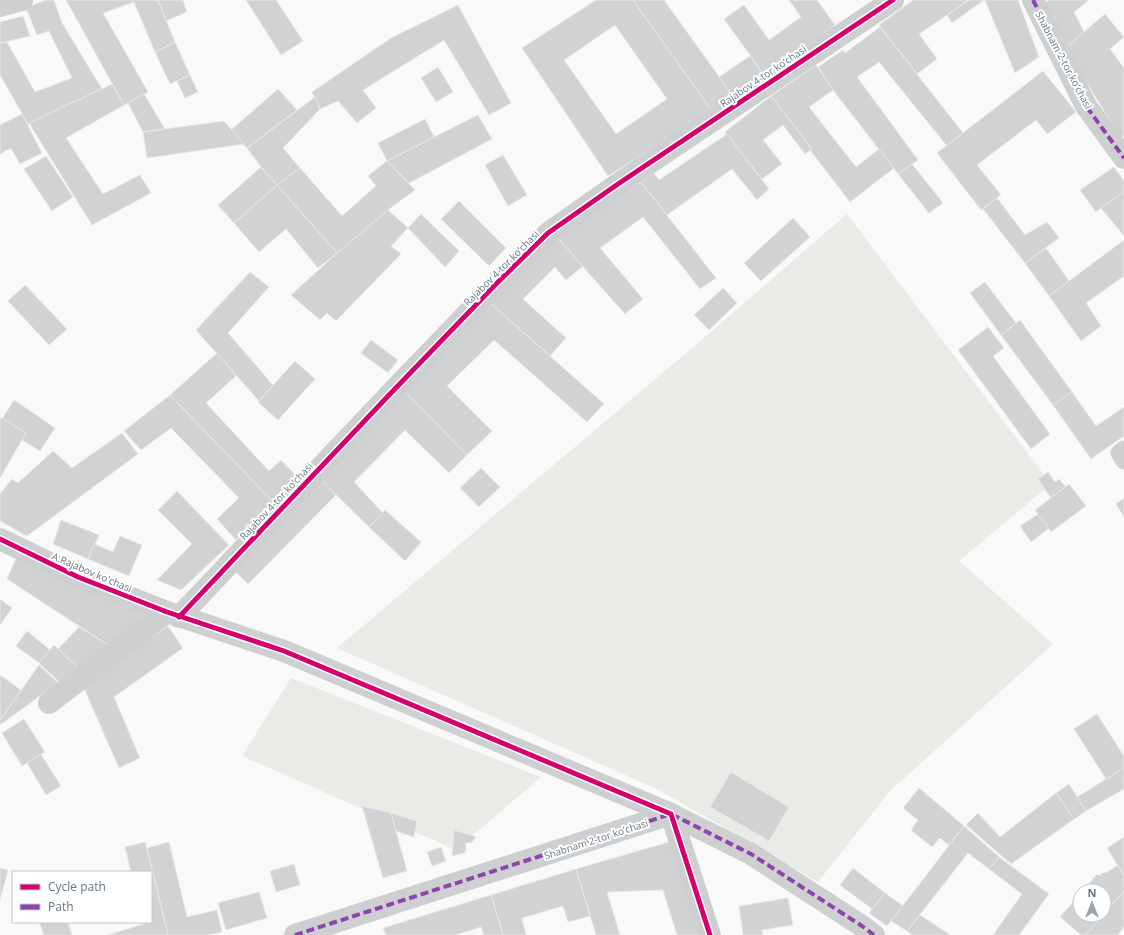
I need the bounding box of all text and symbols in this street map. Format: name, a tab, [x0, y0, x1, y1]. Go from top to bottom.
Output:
street label: Shabnam 2-tor koʼchasi	[1032, 9, 1096, 111]
street label: Rajabov 4-tor koʼchasi	[717, 42, 809, 110]
street label: Rajabov 4-tor koʼchasi	[460, 227, 542, 309]
street label: Rajabov 4-tor koʼchasi	[236, 459, 316, 543]
street label: A.Rajabov koʻchasi	[50, 549, 134, 595]
street label: Shabnam 2-tor koʼchasi	[542, 816, 650, 862]
legend	[12, 871, 152, 923]
text: Cycle path	[48, 878, 106, 895]
north arrow	[1072, 883, 1112, 923]
text: N	[1088, 885, 1096, 900]
text: Path	[48, 898, 74, 915]

